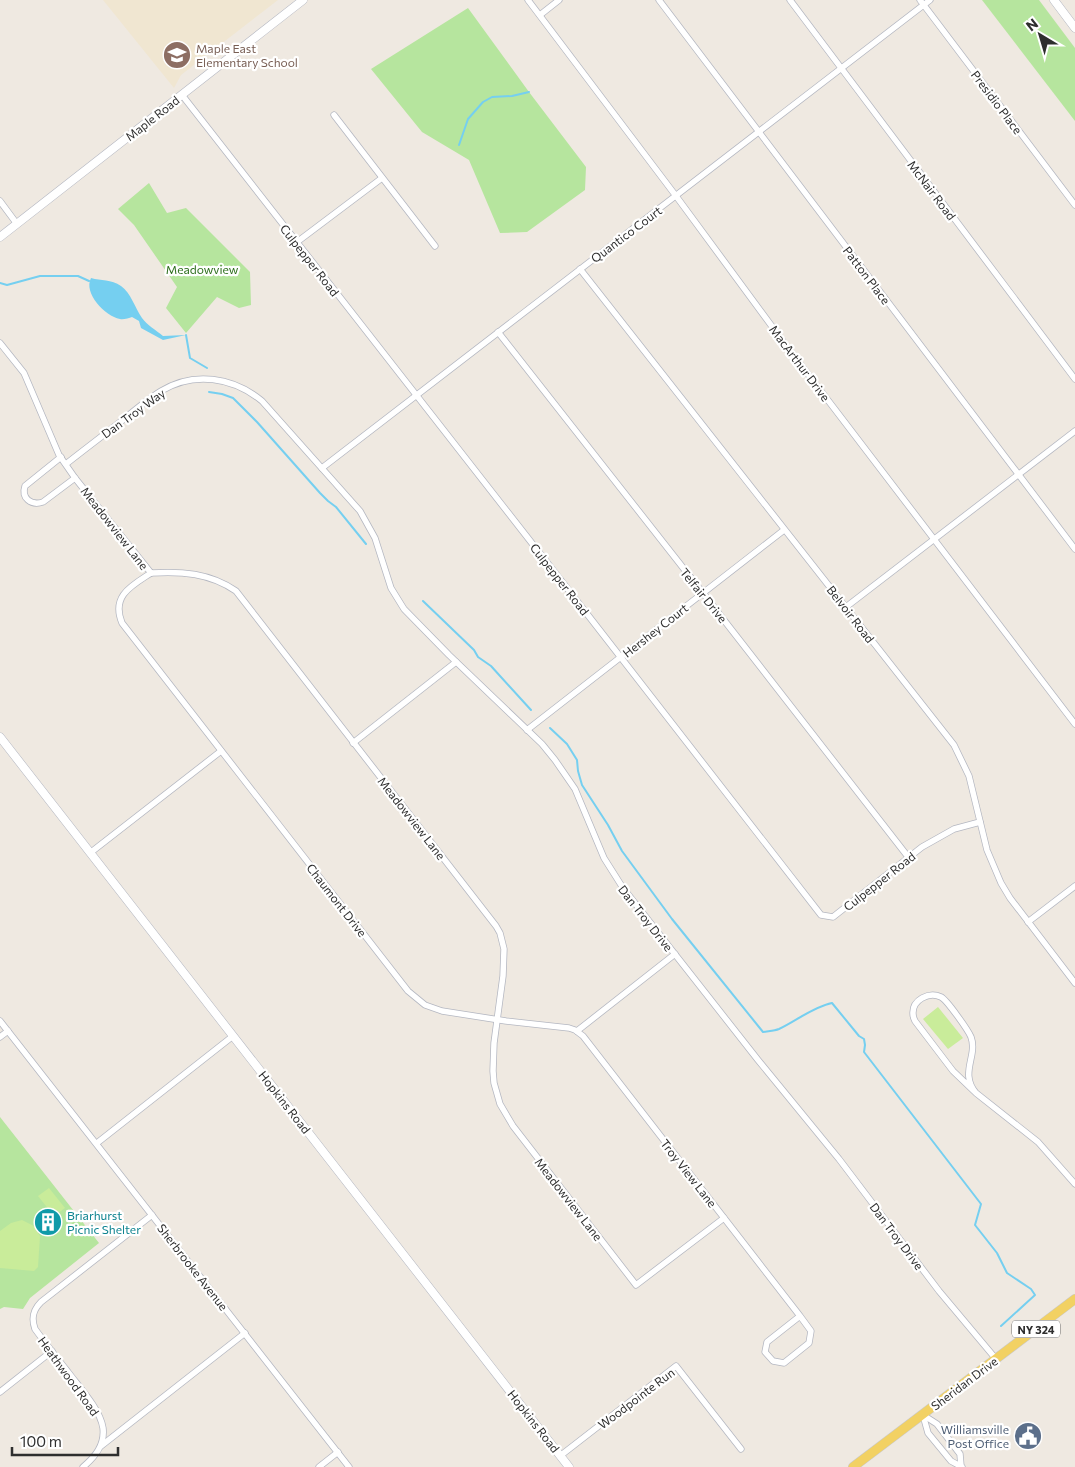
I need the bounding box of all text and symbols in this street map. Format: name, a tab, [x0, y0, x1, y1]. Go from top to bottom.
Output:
north arrow	[1015, 10, 1065, 60]
text: N	[1022, 14, 1041, 34]
school or university icon: Maple East Elementary School	[162, 40, 192, 70]
place label: Maple East Elementary School	[196, 41, 298, 69]
street label: Presidio Place	[969, 68, 1025, 136]
street label: Maple Road	[122, 93, 182, 143]
street label: McNair Road	[905, 157, 959, 223]
street label: Quantico Court	[588, 203, 664, 265]
street label: Culpepper Road	[278, 221, 342, 299]
street label: Patton Place	[841, 243, 893, 307]
park label: Meadowview	[166, 262, 239, 276]
street label: MacArthur Drive	[767, 322, 833, 404]
street label: Dan Troy Way	[99, 385, 167, 441]
street label: Meadowview Lane	[78, 484, 152, 572]
street label: Culpepper Road	[528, 540, 592, 618]
street label: Telfair Drive	[678, 565, 730, 625]
street label: Belvoir Road	[824, 583, 878, 645]
street label: Hershey Court	[620, 600, 690, 660]
street label: Meadowview Lane	[375, 774, 449, 862]
street label: Culpepper Road	[840, 849, 918, 913]
street label: Chaumont Drive	[304, 861, 370, 939]
street label: Dan Troy Drive	[616, 882, 676, 954]
street label: Hopkins Road	[256, 1068, 314, 1136]
street label: Troy View Lane	[658, 1136, 720, 1210]
street label: Meadowview Lane	[532, 1155, 606, 1243]
street label: Dan Troy Drive	[867, 1200, 927, 1272]
building icon: Briarhurst Picnic Shelter	[33, 1207, 63, 1237]
place label: Briarhurst Picnic Shelter	[67, 1208, 141, 1236]
street label: Sherbrooke Avenue	[155, 1221, 231, 1313]
road number: NY 324	[1012, 1320, 1060, 1338]
street label: Heathwood Road	[36, 1334, 102, 1418]
street label: Sheridan Drive	[928, 1353, 1000, 1413]
street label: Woodpointe Run	[595, 1365, 677, 1431]
street label: Hopkins Road	[505, 1387, 563, 1455]
public building icon: Williamsville Post Office	[1013, 1421, 1043, 1451]
place label: Williamsville Post Office	[941, 1422, 1009, 1450]
scale bar	[12, 1424, 119, 1456]
text: 100 m	[20, 1432, 62, 1450]

